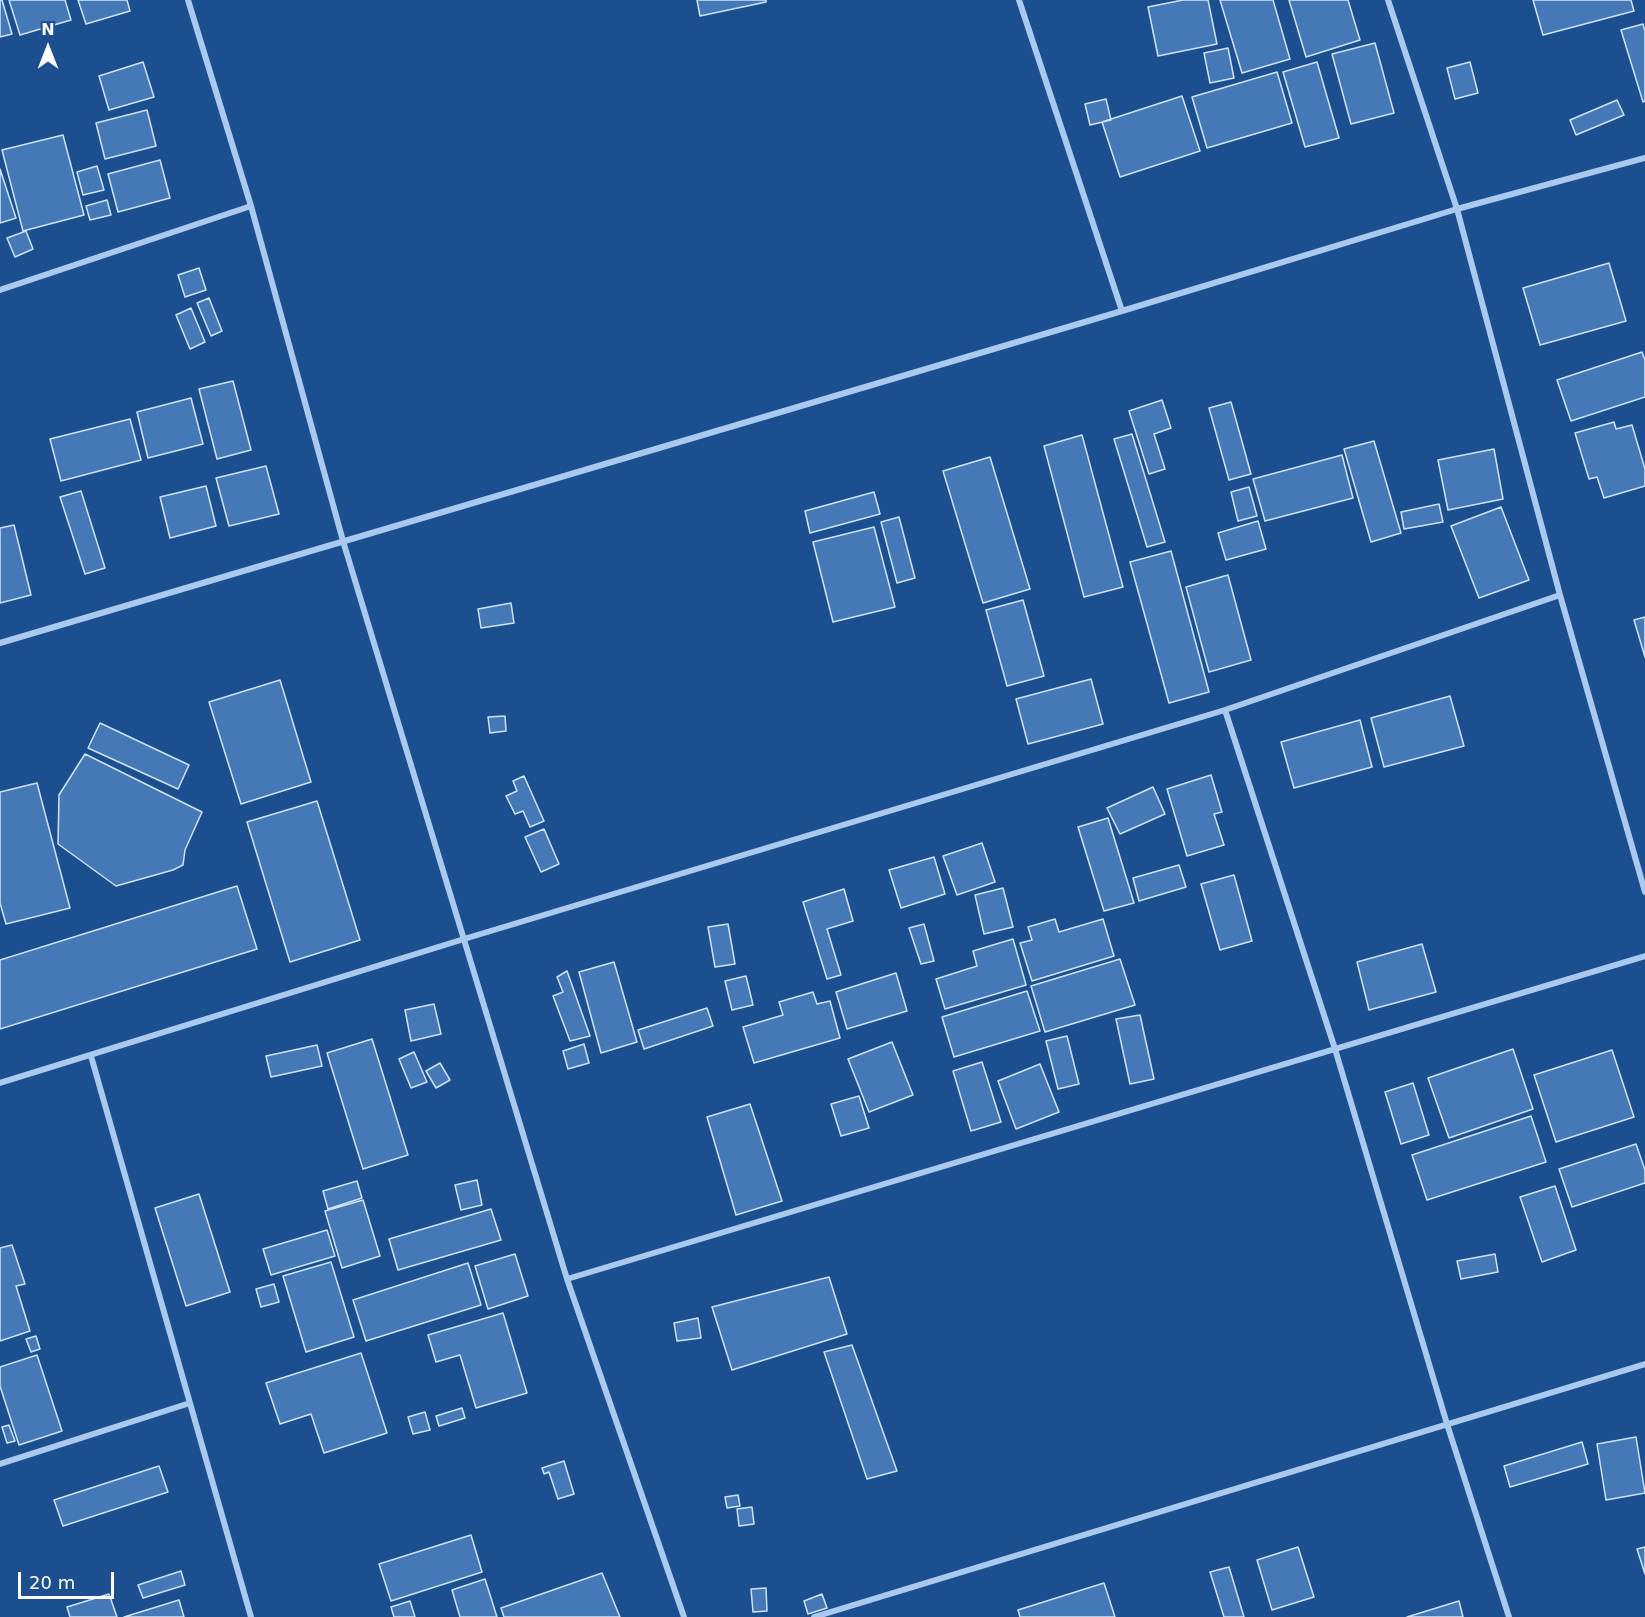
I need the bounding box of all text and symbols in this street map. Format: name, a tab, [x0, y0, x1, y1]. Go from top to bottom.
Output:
north arrow	[18, 18, 78, 78]
text: N	[41, 20, 55, 39]
scale bar	[21, 1560, 117, 1598]
text: 20 m	[29, 1572, 75, 1593]

